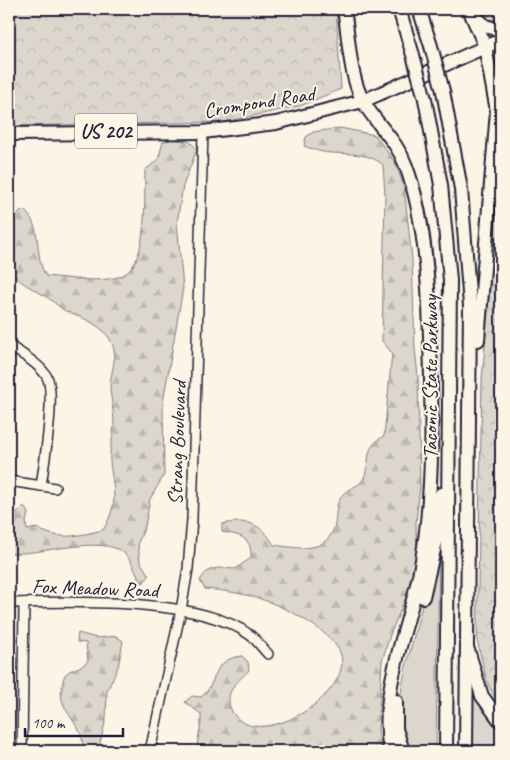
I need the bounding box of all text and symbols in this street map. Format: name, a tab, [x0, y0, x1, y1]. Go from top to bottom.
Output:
street label: Crompond Road	[202, 80, 319, 124]
road number: US 202	[75, 114, 137, 148]
street label: Taconic State Parkway	[417, 293, 443, 459]
street label: Strang Boulevard	[162, 377, 192, 505]
street label: Fox Meadow Road	[31, 573, 162, 603]
scale bar	[25, 705, 122, 737]
text: 100 m	[32, 714, 66, 733]

